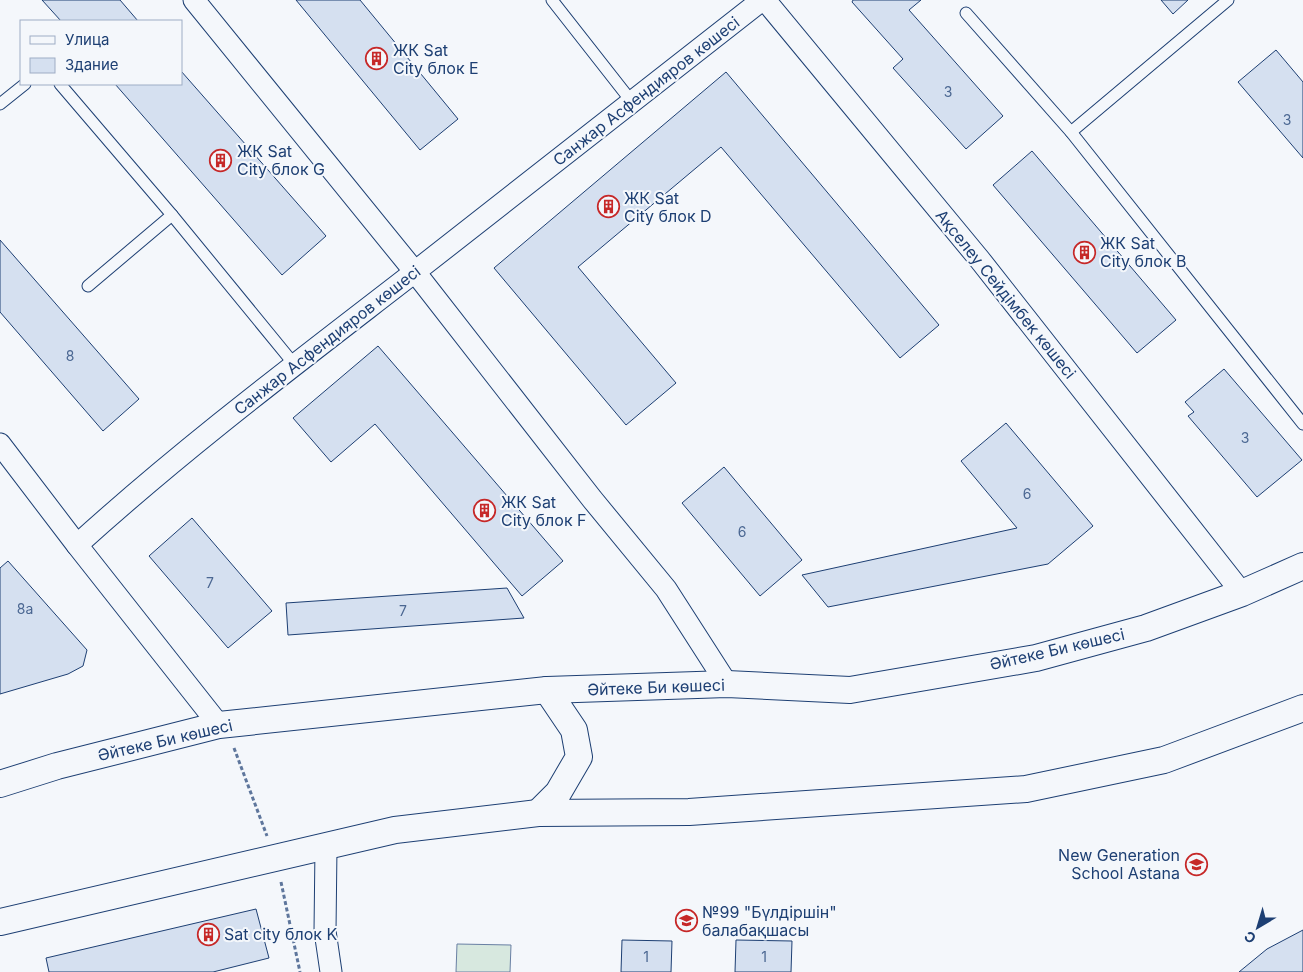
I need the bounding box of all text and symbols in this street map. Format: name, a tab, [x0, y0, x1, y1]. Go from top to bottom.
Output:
street label: Санжар Асфендияров көшесі	[549, 12, 743, 170]
legend	[20, 20, 182, 85]
text: Улица	[65, 30, 109, 49]
place label: ЖК Sat City блок E	[393, 40, 479, 78]
building icon: ЖК Sat City блок E	[365, 47, 389, 71]
text: Здание	[65, 55, 119, 74]
house number: 3	[944, 83, 952, 100]
house number: 3	[1283, 111, 1291, 128]
place label: ЖК Sat City блок G	[237, 141, 325, 179]
building icon: ЖК Sat City блок G	[209, 148, 233, 172]
place label: ЖК Sat City блок D	[624, 188, 712, 226]
building icon: ЖК Sat City блок D	[596, 195, 620, 219]
street label: Ақселеу Сейдімбек көшесі	[932, 205, 1080, 383]
place label: ЖК Sat City блок B	[1100, 233, 1187, 271]
building icon: ЖК Sat City блок B	[1072, 240, 1096, 264]
street label: Санжар Асфендияров көшесі	[230, 261, 424, 419]
house number: 8	[66, 347, 74, 364]
house number: 3	[1241, 429, 1249, 446]
house number: 6	[1023, 485, 1031, 502]
place label: ЖК Sat City блок F	[501, 492, 587, 530]
building icon: ЖК Sat City блок F	[473, 499, 497, 523]
house number: 6	[738, 523, 746, 540]
house number: 7	[206, 574, 214, 591]
house number: 8а	[17, 600, 33, 617]
house number: 7	[399, 602, 407, 619]
street label: Әйтеке Би көшесі	[988, 624, 1126, 674]
street label: Әйтеке Би көшесі	[587, 675, 725, 699]
street label: Әйтеке Би көшесі	[96, 715, 234, 765]
place label: New Generation School Astana	[1058, 845, 1180, 883]
school or university icon: New Generation School Astana	[1184, 852, 1208, 876]
place label: №99 "Бүлдіршін" балабақшасы	[702, 902, 837, 940]
north arrow	[1233, 902, 1283, 952]
school or university icon: №99 "Бүлдіршін" балабақшасы	[674, 909, 698, 933]
building icon: Sat city блок K	[196, 922, 220, 946]
place label: Sat city блок K	[224, 924, 337, 944]
text: С	[1240, 928, 1259, 948]
house number: 1	[643, 948, 649, 965]
house number: 1	[761, 948, 767, 965]

